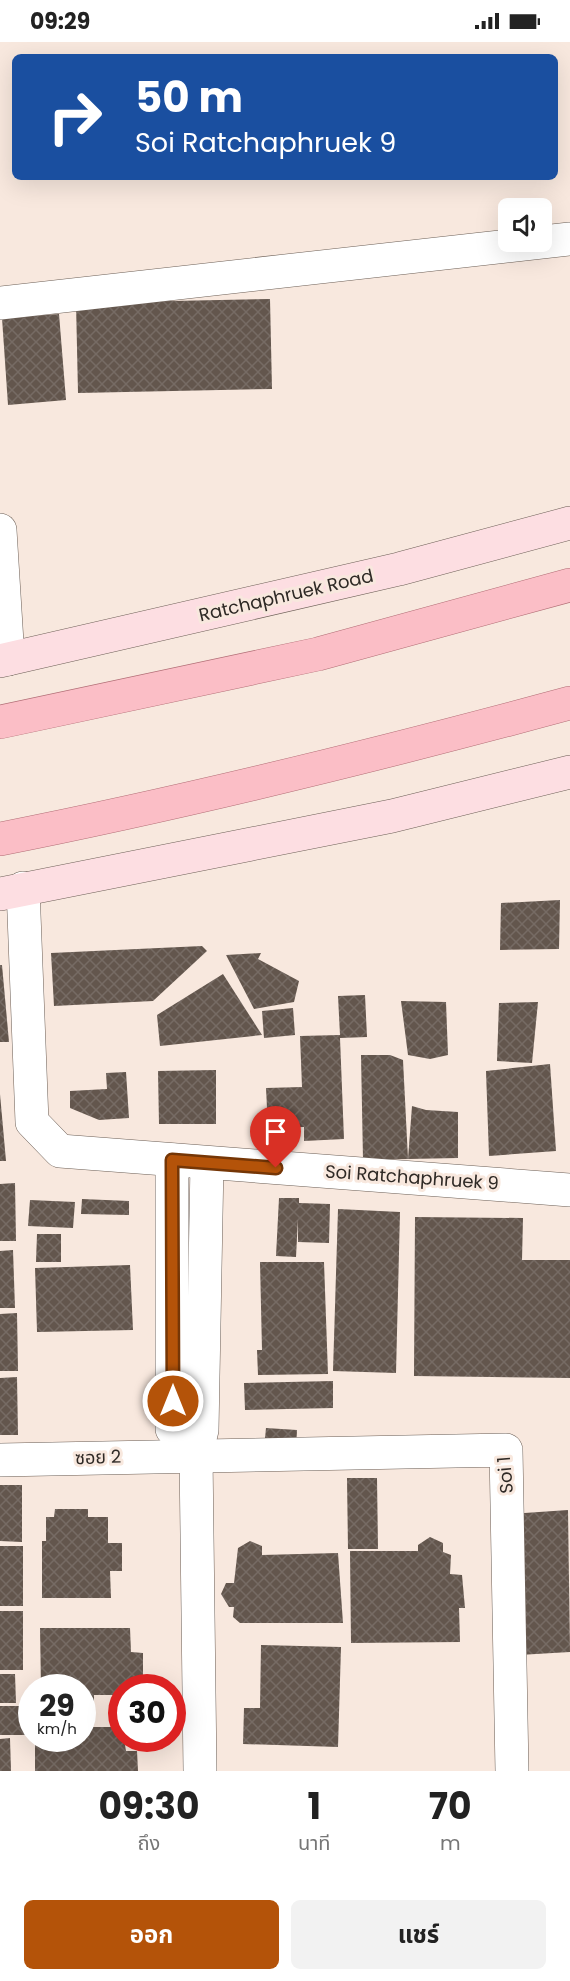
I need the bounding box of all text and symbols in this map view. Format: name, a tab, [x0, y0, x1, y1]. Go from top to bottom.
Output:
text: 09:29	[30, 6, 90, 37]
text: 50 m	[135, 68, 243, 127]
icon: right	[36, 78, 114, 156]
text: Soi Ratchaphruek 9	[135, 124, 396, 161]
map controls	[498, 198, 552, 252]
button: sound	[498, 198, 552, 252]
street label: Ratchaphruek Road	[196, 563, 376, 627]
pin	[250, 1106, 301, 1168]
icon: arrive	[259, 1115, 292, 1148]
street label: Soi Ratchaphruek 9	[324, 1158, 500, 1196]
position arrow	[141, 1369, 205, 1433]
street label: ซอย 2	[74, 1444, 122, 1470]
street label: Soi 1	[491, 1455, 519, 1495]
speed limit sign: 30	[108, 1674, 186, 1752]
text: 29	[39, 1684, 75, 1727]
text: km/h	[37, 1718, 77, 1739]
text: 09:30	[98, 1781, 199, 1832]
text: 1	[307, 1781, 321, 1832]
text: 70	[429, 1781, 472, 1832]
text: ถึง	[138, 1829, 160, 1857]
text: นาที	[298, 1829, 330, 1857]
text: m	[440, 1829, 461, 1857]
button: ออก	[24, 1900, 279, 1969]
button: แชร์	[291, 1900, 546, 1969]

